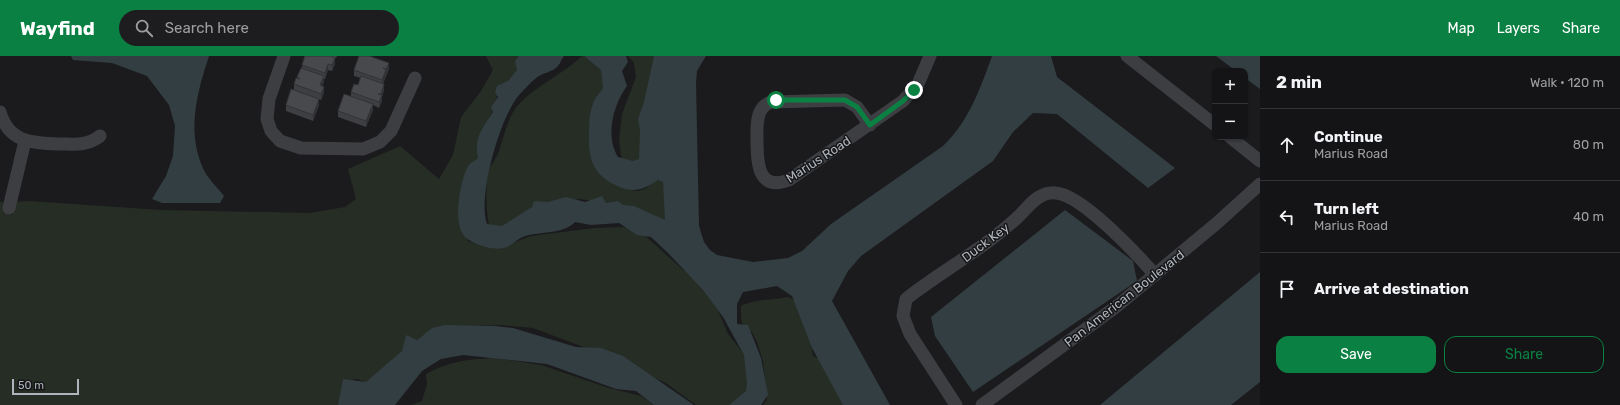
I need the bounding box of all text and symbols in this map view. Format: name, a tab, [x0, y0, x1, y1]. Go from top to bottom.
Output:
search box	[119, 10, 399, 46]
text: Wayfind	[20, 17, 95, 40]
icon: search	[133, 17, 155, 39]
text: Search here	[165, 19, 249, 37]
text: Map	[1448, 20, 1475, 37]
text: Layers	[1497, 20, 1540, 37]
text: Share	[1562, 20, 1600, 37]
map controls	[1212, 68, 1248, 140]
button: +	[1212, 68, 1248, 104]
text: 2 min	[1276, 72, 1322, 92]
text: Walk · 120 m	[1530, 75, 1604, 90]
route end	[905, 81, 923, 99]
route start	[767, 91, 785, 109]
button: −	[1212, 104, 1248, 140]
text: Continue	[1314, 128, 1383, 146]
street label: Marius Road	[783, 133, 853, 186]
icon: ahead	[1276, 134, 1298, 156]
text: 80 m	[1573, 137, 1604, 152]
text: Marius Road	[1314, 146, 1388, 161]
text: Turn left	[1314, 200, 1379, 218]
icon: left	[1276, 206, 1298, 228]
text: 40 m	[1573, 209, 1604, 224]
text: Marius Road	[1314, 218, 1388, 233]
street label: Duck Key	[959, 220, 1012, 265]
street label: Pan American Boulevard	[1061, 247, 1187, 350]
icon: arrive	[1276, 278, 1298, 300]
text: Arrive at destination	[1314, 280, 1469, 298]
button: Save	[1276, 336, 1436, 373]
button: Share	[1444, 336, 1604, 373]
scale bar	[12, 377, 79, 396]
text: 50 m	[18, 379, 44, 392]

